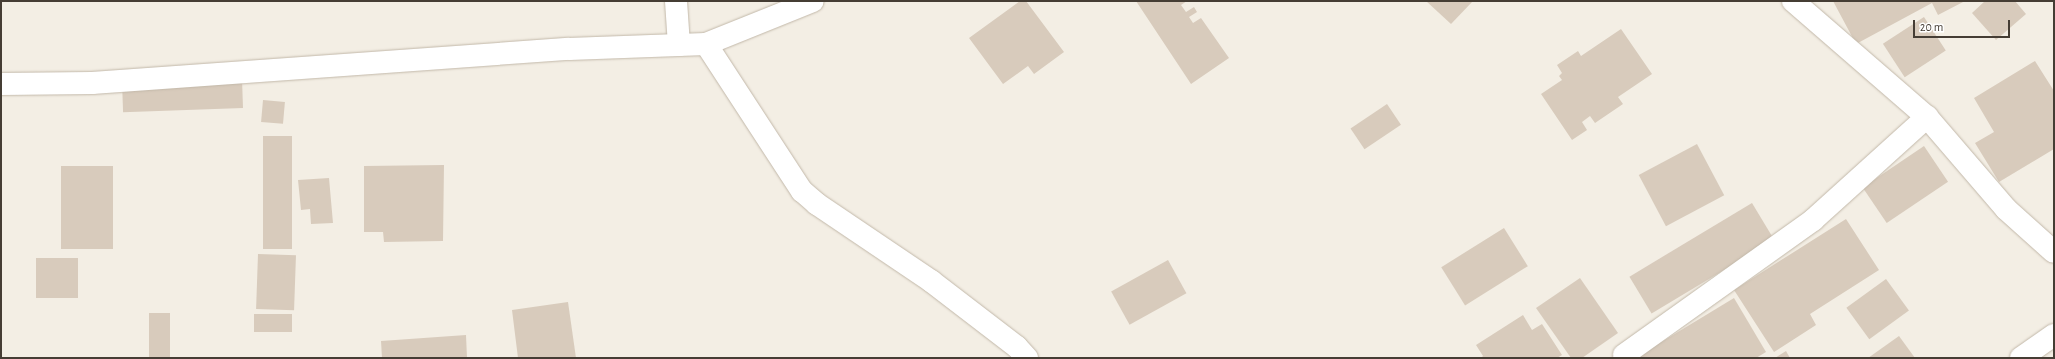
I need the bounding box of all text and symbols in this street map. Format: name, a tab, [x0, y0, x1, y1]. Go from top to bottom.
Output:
scale bar	[1915, 12, 2012, 38]
text: 20 m	[1920, 21, 1943, 33]

